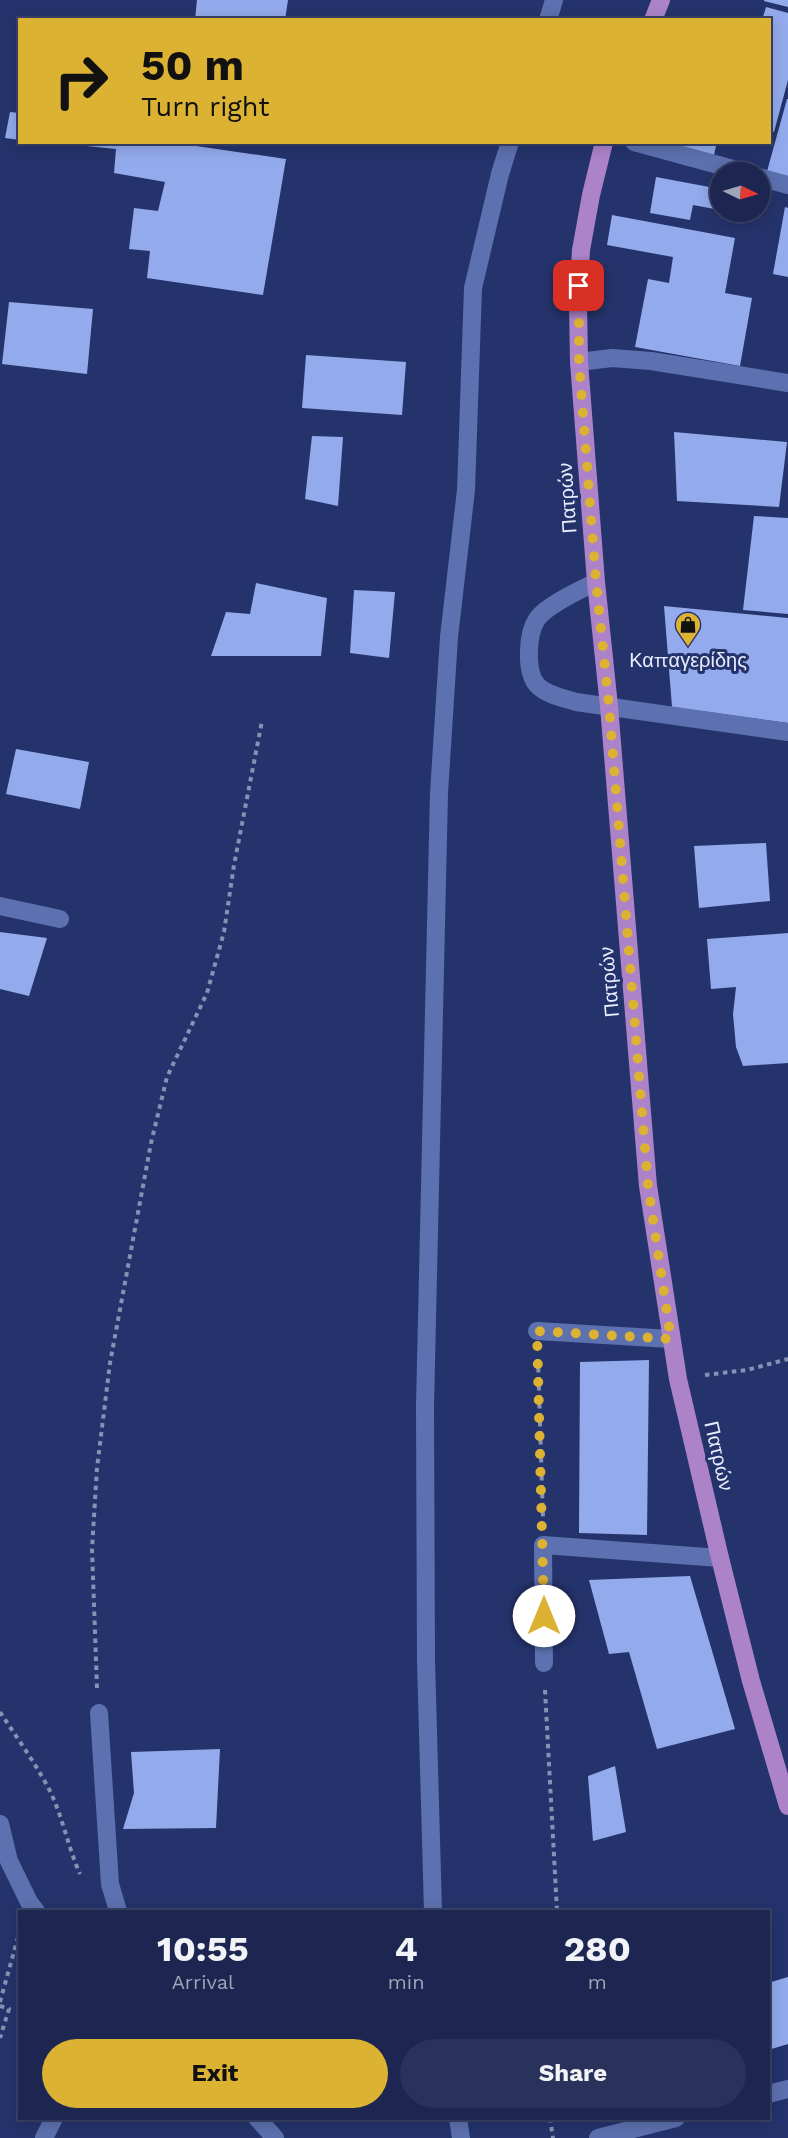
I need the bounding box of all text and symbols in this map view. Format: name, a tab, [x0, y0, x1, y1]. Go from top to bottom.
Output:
text: 50 m	[141, 41, 244, 90]
icon: right	[42, 42, 120, 120]
text: Turn right	[141, 91, 270, 123]
north arrow	[710, 162, 770, 222]
map controls	[710, 162, 770, 222]
pin	[553, 260, 604, 311]
icon: arrive	[562, 269, 595, 302]
street label: Πατρών	[553, 462, 581, 534]
shop icon: Καπαγερίδης	[673, 610, 703, 648]
place label: Καπαγερίδης	[629, 648, 747, 672]
street label: Πατρών	[594, 946, 624, 1018]
street label: Πατρών	[699, 1419, 739, 1493]
position arrow	[512, 1584, 576, 1648]
text: 10:55	[157, 1928, 249, 1970]
text: 4	[395, 1928, 418, 1970]
text: 280	[564, 1928, 631, 1970]
text: Arrival	[172, 1970, 234, 1994]
text: min	[388, 1970, 425, 1994]
text: m	[588, 1970, 607, 1994]
button: Exit	[42, 2039, 388, 2108]
button: Share	[400, 2039, 746, 2108]

